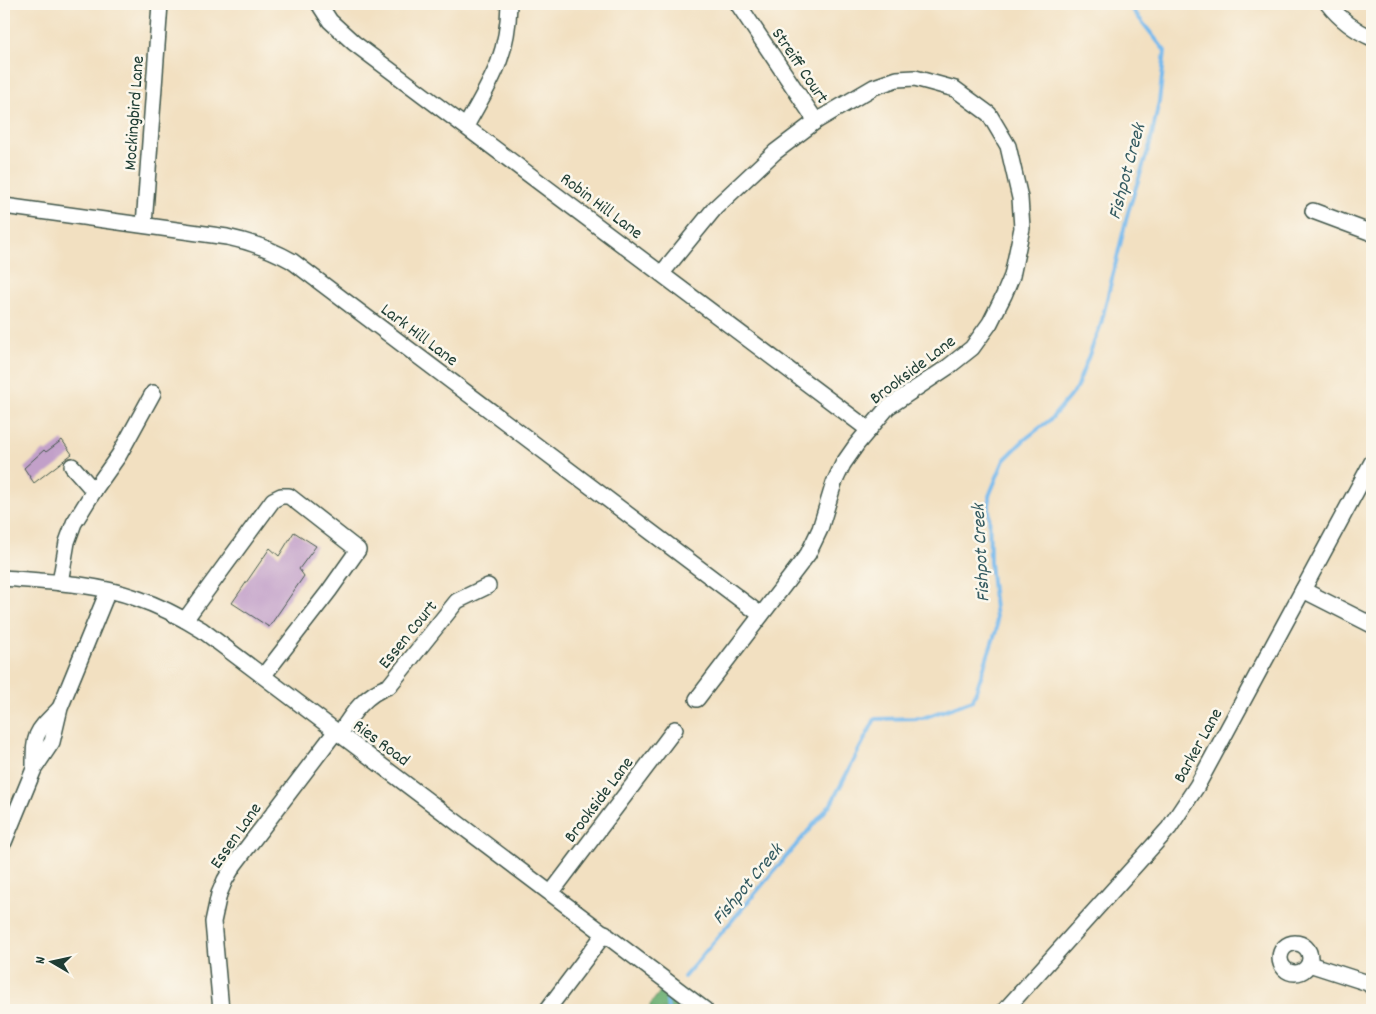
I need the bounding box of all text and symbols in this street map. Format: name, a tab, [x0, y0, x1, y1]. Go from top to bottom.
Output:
street label: Streiff Court	[764, 23, 834, 110]
street label: Mockingbird Lane	[119, 55, 152, 171]
water label: Fishpot Creek	[1103, 119, 1155, 223]
street label: Robin Hill Lane	[554, 168, 647, 246]
street label: Lark Hill Lane	[375, 299, 463, 373]
street label: Brookside Lane	[865, 330, 962, 412]
water label: Fishpot Creek	[966, 501, 999, 603]
street label: Essen Court	[374, 596, 445, 675]
street label: Barker Lane	[1168, 704, 1230, 788]
street label: Ries Road	[347, 714, 414, 774]
street label: Brookside Lane	[559, 752, 641, 849]
street label: Essen Lane	[205, 798, 269, 875]
water label: Fishpot Creek	[707, 837, 792, 932]
north arrow	[28, 936, 78, 986]
text: N	[31, 955, 52, 965]

